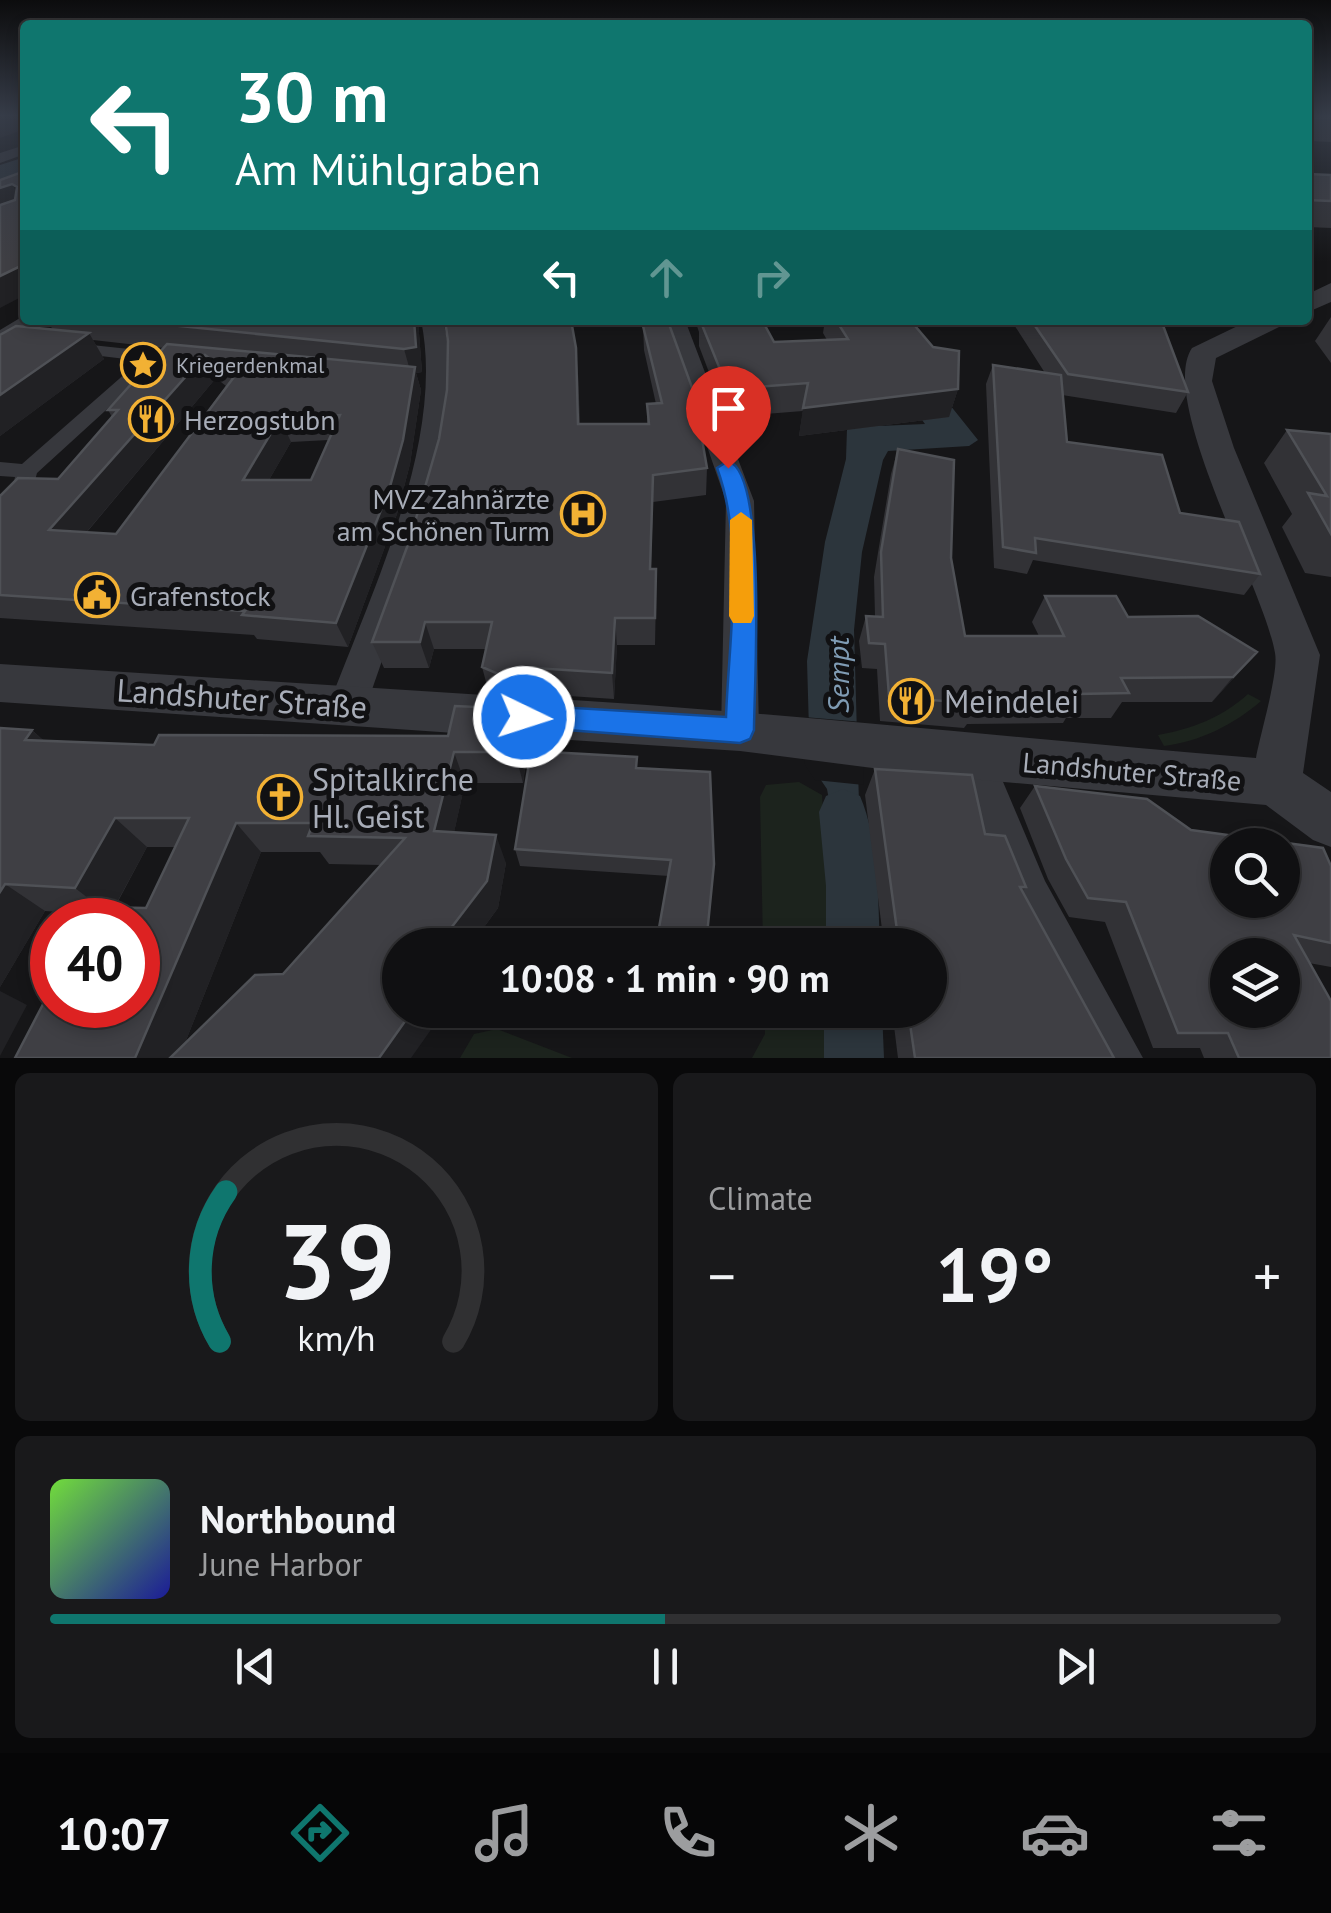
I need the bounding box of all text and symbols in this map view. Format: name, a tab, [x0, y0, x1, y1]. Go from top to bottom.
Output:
text: 30 m	[235, 51, 388, 141]
icon: left	[70, 60, 200, 190]
text: Am Mühlgraben	[235, 139, 541, 197]
icon: left	[534, 250, 589, 305]
icon: ahead	[639, 250, 694, 305]
icon: right	[744, 250, 799, 305]
place icon: Kriegerdenkmal	[120, 342, 166, 388]
place label: Kriegerdenkmal	[176, 351, 325, 379]
pin	[686, 366, 771, 469]
icon: arrive	[701, 381, 756, 436]
restaurant icon: Herzogstubn	[128, 396, 174, 442]
place label: Herzogstubn	[184, 401, 335, 438]
place label: MVZ Zahnärzte am Schönen Turm	[337, 480, 550, 549]
hospital icon: MVZ Zahnärzte am Schönen Turm	[560, 491, 606, 537]
public building icon: Grafenstock	[74, 572, 120, 618]
place label: Grafenstock	[130, 577, 271, 614]
water label: Sempt	[818, 635, 857, 713]
position arrow	[472, 665, 576, 769]
street label: Landshuter Straße	[115, 668, 369, 728]
restaurant icon: Meindelei	[888, 678, 934, 724]
place label: Meindelei	[944, 680, 1079, 722]
street label: Landshuter Straße	[1021, 743, 1243, 799]
place label: Spitalkirche Hl. Geist	[312, 758, 474, 837]
church icon: Spitalkirche Hl. Geist	[257, 774, 303, 820]
map controls	[1210, 828, 1300, 1028]
button: search	[1210, 828, 1300, 918]
speed limit sign: 40	[30, 898, 160, 1028]
button: layers	[1210, 938, 1300, 1028]
text: 10:08 · 1 min · 90 m	[499, 953, 830, 1002]
text: Climate	[708, 1177, 813, 1219]
text: 39	[278, 1193, 395, 1328]
text: 19°	[936, 1226, 1053, 1323]
text: −	[708, 1240, 736, 1311]
text: +	[1253, 1240, 1281, 1311]
text: km/h	[297, 1315, 376, 1361]
text: Northbound	[200, 1494, 396, 1543]
text: June Harbor	[200, 1543, 362, 1585]
icon: previous	[228, 1639, 283, 1694]
icon: pause	[638, 1639, 693, 1694]
icon: next	[1048, 1639, 1103, 1694]
icon: directions	[285, 1798, 355, 1868]
icon: music	[469, 1798, 539, 1868]
icon: phone	[653, 1798, 723, 1868]
icon: climate	[836, 1798, 906, 1868]
icon: car	[1020, 1798, 1090, 1868]
icon: filters	[1204, 1798, 1274, 1868]
text: 10:07	[57, 1804, 171, 1862]

